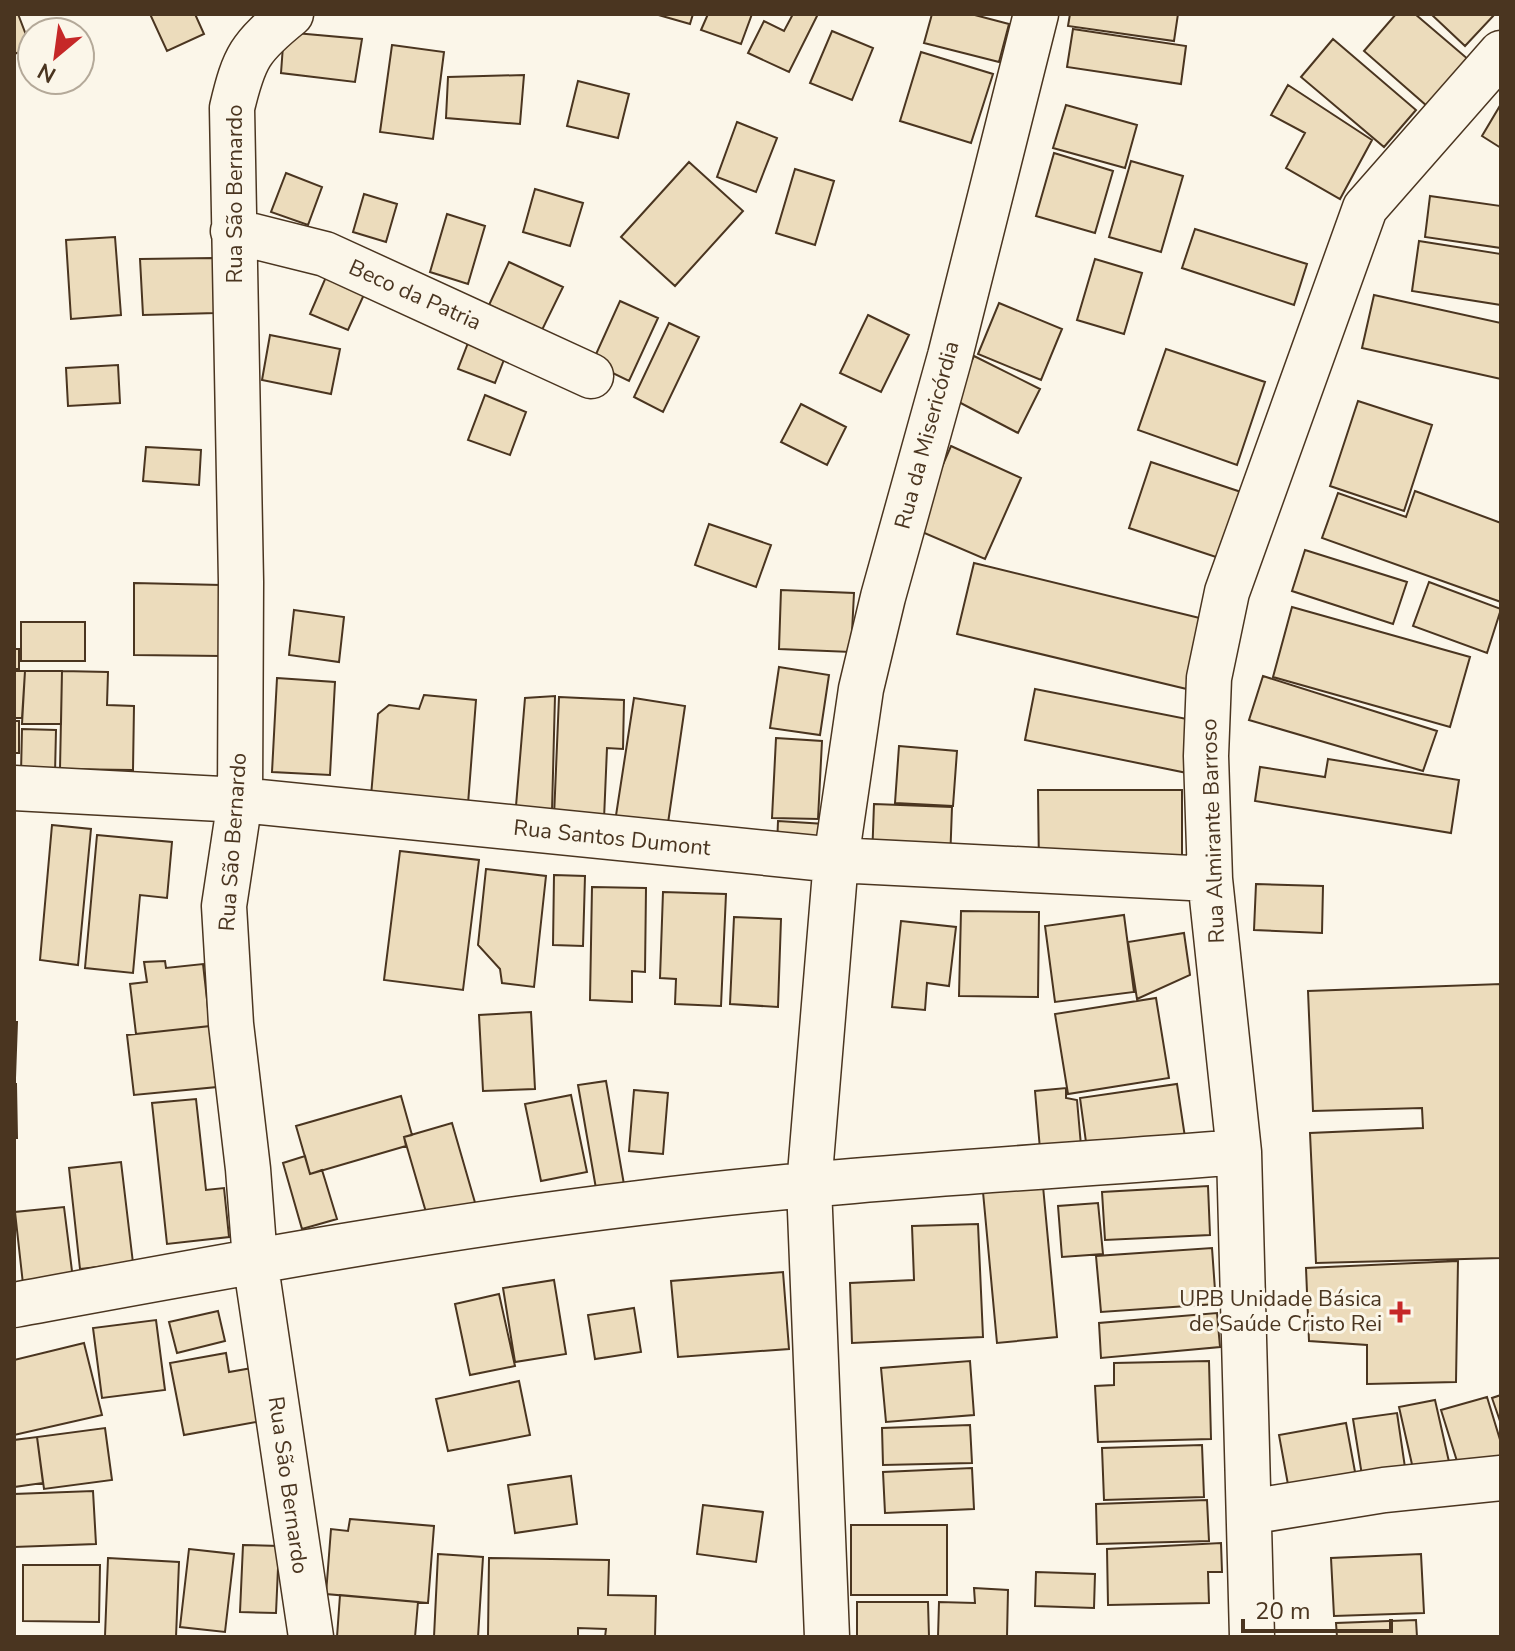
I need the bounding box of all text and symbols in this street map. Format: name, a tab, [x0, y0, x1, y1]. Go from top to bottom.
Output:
north arrow	[16, 16, 96, 96]
text: N	[32, 56, 61, 90]
street label: Rua São Bernardo	[220, 105, 250, 283]
street label: Beco da Patria	[344, 252, 486, 338]
street label: Rua da Misericórdia	[888, 338, 966, 532]
street label: Rua Almirante Barroso	[1194, 718, 1232, 944]
street label: Rua São Bernardo	[212, 752, 254, 932]
street label: Rua Santos Dumont	[512, 813, 712, 863]
place label: UPB Unidade Básica de Saúde Cristo Rei	[1179, 1284, 1382, 1339]
marker: UPB Unidade Básica de Saúde Cristo Rei	[1389, 1301, 1411, 1323]
street label: Rua São Bernardo	[261, 1394, 315, 1576]
scale bar	[1243, 1583, 1391, 1633]
text: 20 m	[1255, 1595, 1311, 1627]

